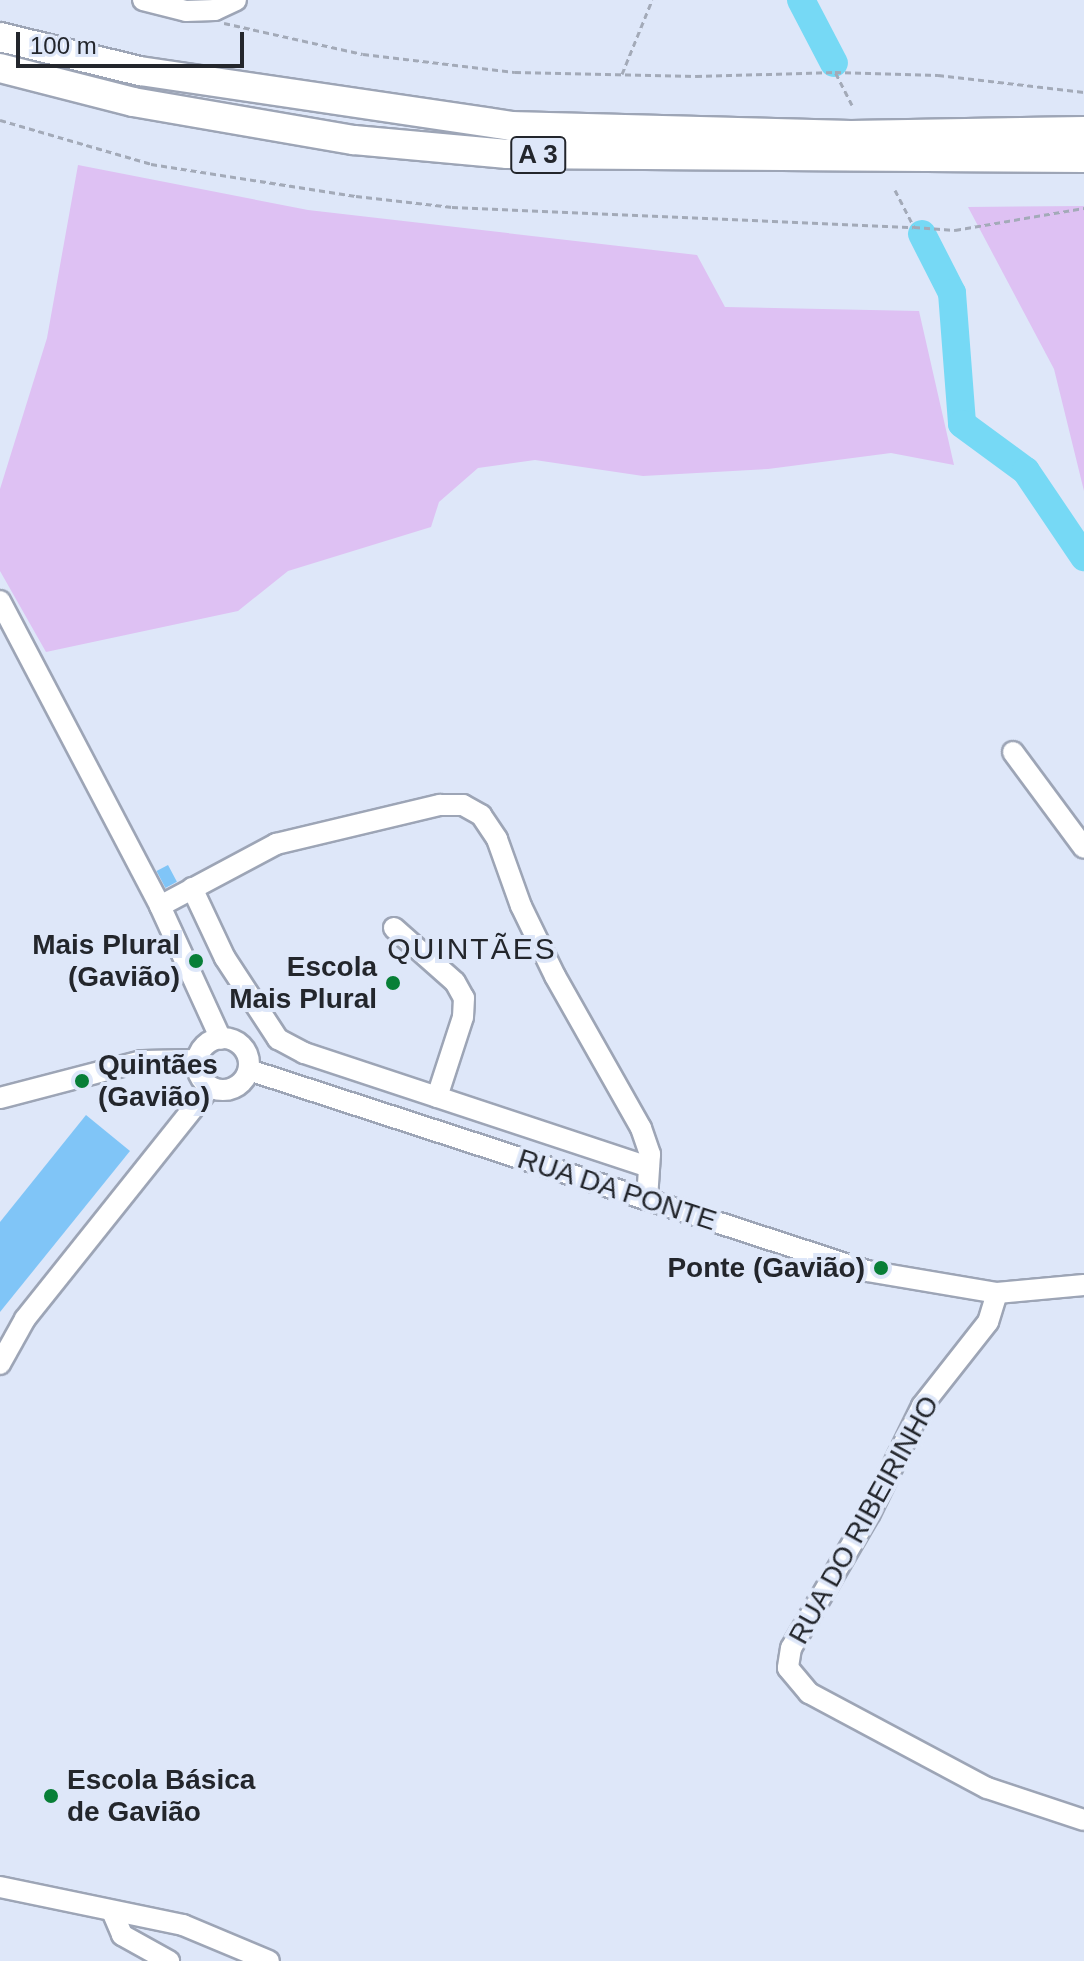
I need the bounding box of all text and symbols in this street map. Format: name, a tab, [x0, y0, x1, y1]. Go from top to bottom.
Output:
scale bar	[20, 16, 248, 66]
text: 100 m	[30, 32, 97, 59]
road number: A 3	[508, 133, 568, 177]
place label: Mais Plural (Gavião)	[32, 928, 180, 994]
district label: QUINTÃES	[387, 931, 557, 967]
place label: Escola Mais Plural	[229, 950, 377, 1016]
marker: Mais Plural (Gavião)	[187, 952, 205, 970]
marker: Escola Mais Plural	[384, 974, 402, 992]
place label: Quintães (Gavião)	[98, 1048, 218, 1114]
marker: Quintães (Gavião)	[73, 1072, 91, 1090]
street label: RUA DA PONTE	[512, 1142, 722, 1238]
place label: Ponte (Gavião)	[667, 1251, 865, 1285]
marker: Ponte (Gavião)	[872, 1259, 890, 1277]
street label: RUA DO RIBEIRINHO	[781, 1389, 947, 1651]
place label: Escola Básica de Gavião	[67, 1763, 255, 1829]
marker: Escola Básica de Gavião	[42, 1787, 60, 1805]

